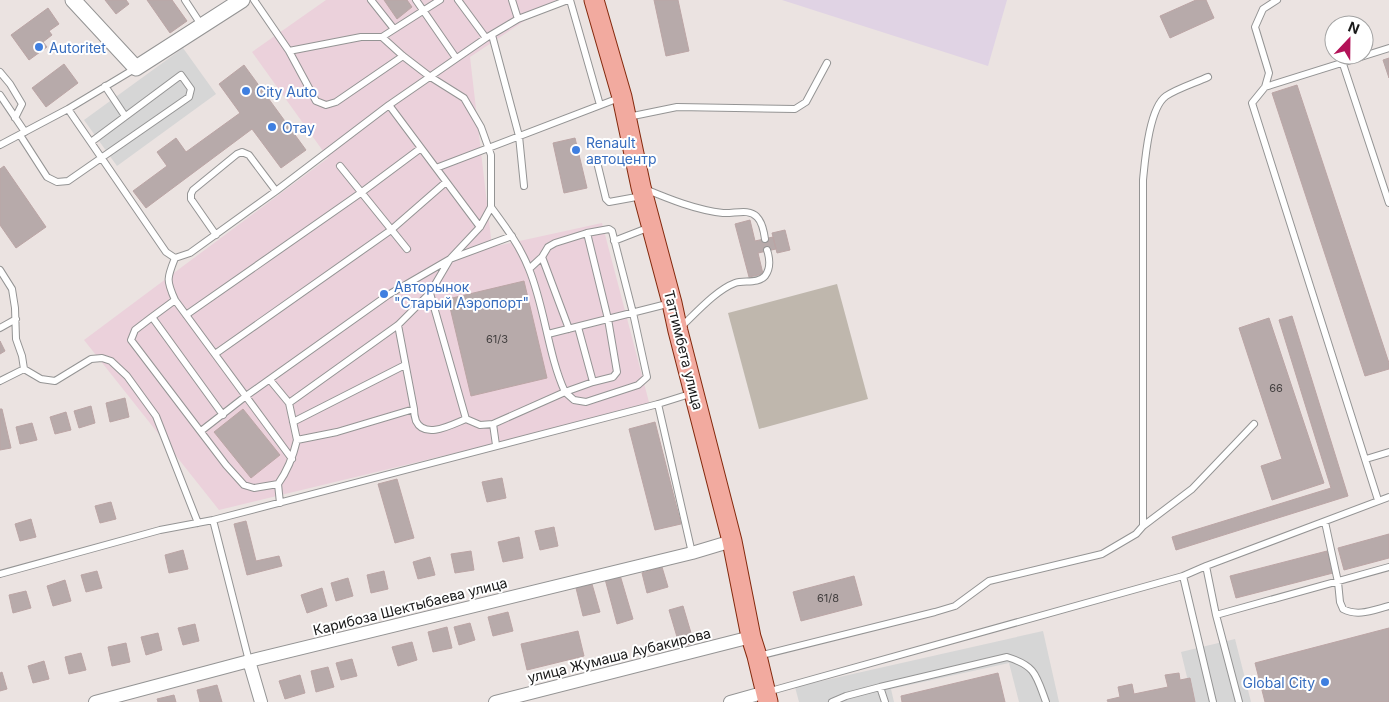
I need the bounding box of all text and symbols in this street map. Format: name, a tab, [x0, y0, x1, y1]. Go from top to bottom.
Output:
north arrow	[1324, 15, 1374, 65]
text: N	[1346, 18, 1362, 37]
place label: Autoritet	[49, 39, 106, 56]
marker: Autoritet	[33, 41, 45, 53]
place label: City Auto	[256, 83, 317, 100]
marker: City Auto	[240, 85, 252, 97]
place label: Отау	[282, 119, 315, 136]
marker: Отау	[266, 121, 278, 133]
place label: Renault автоцентр	[586, 134, 657, 167]
marker: Renault автоцентр	[570, 144, 582, 156]
place label: Авторынок "Старый Аэропорт"	[394, 278, 529, 311]
marker: Авторынок "Старый Аэропорт"	[378, 288, 390, 300]
street label: Таттимбета улица	[661, 288, 707, 412]
house number: 61/3	[486, 332, 508, 346]
house number: 66	[1269, 381, 1283, 395]
street label: Карибоза Шектыбаева улица	[311, 574, 509, 638]
house number: 61/8	[817, 591, 839, 605]
street label: улица Жумаша Аубакирова	[526, 624, 712, 686]
place label: Global City	[1243, 674, 1315, 691]
marker: Global City	[1319, 676, 1331, 688]

